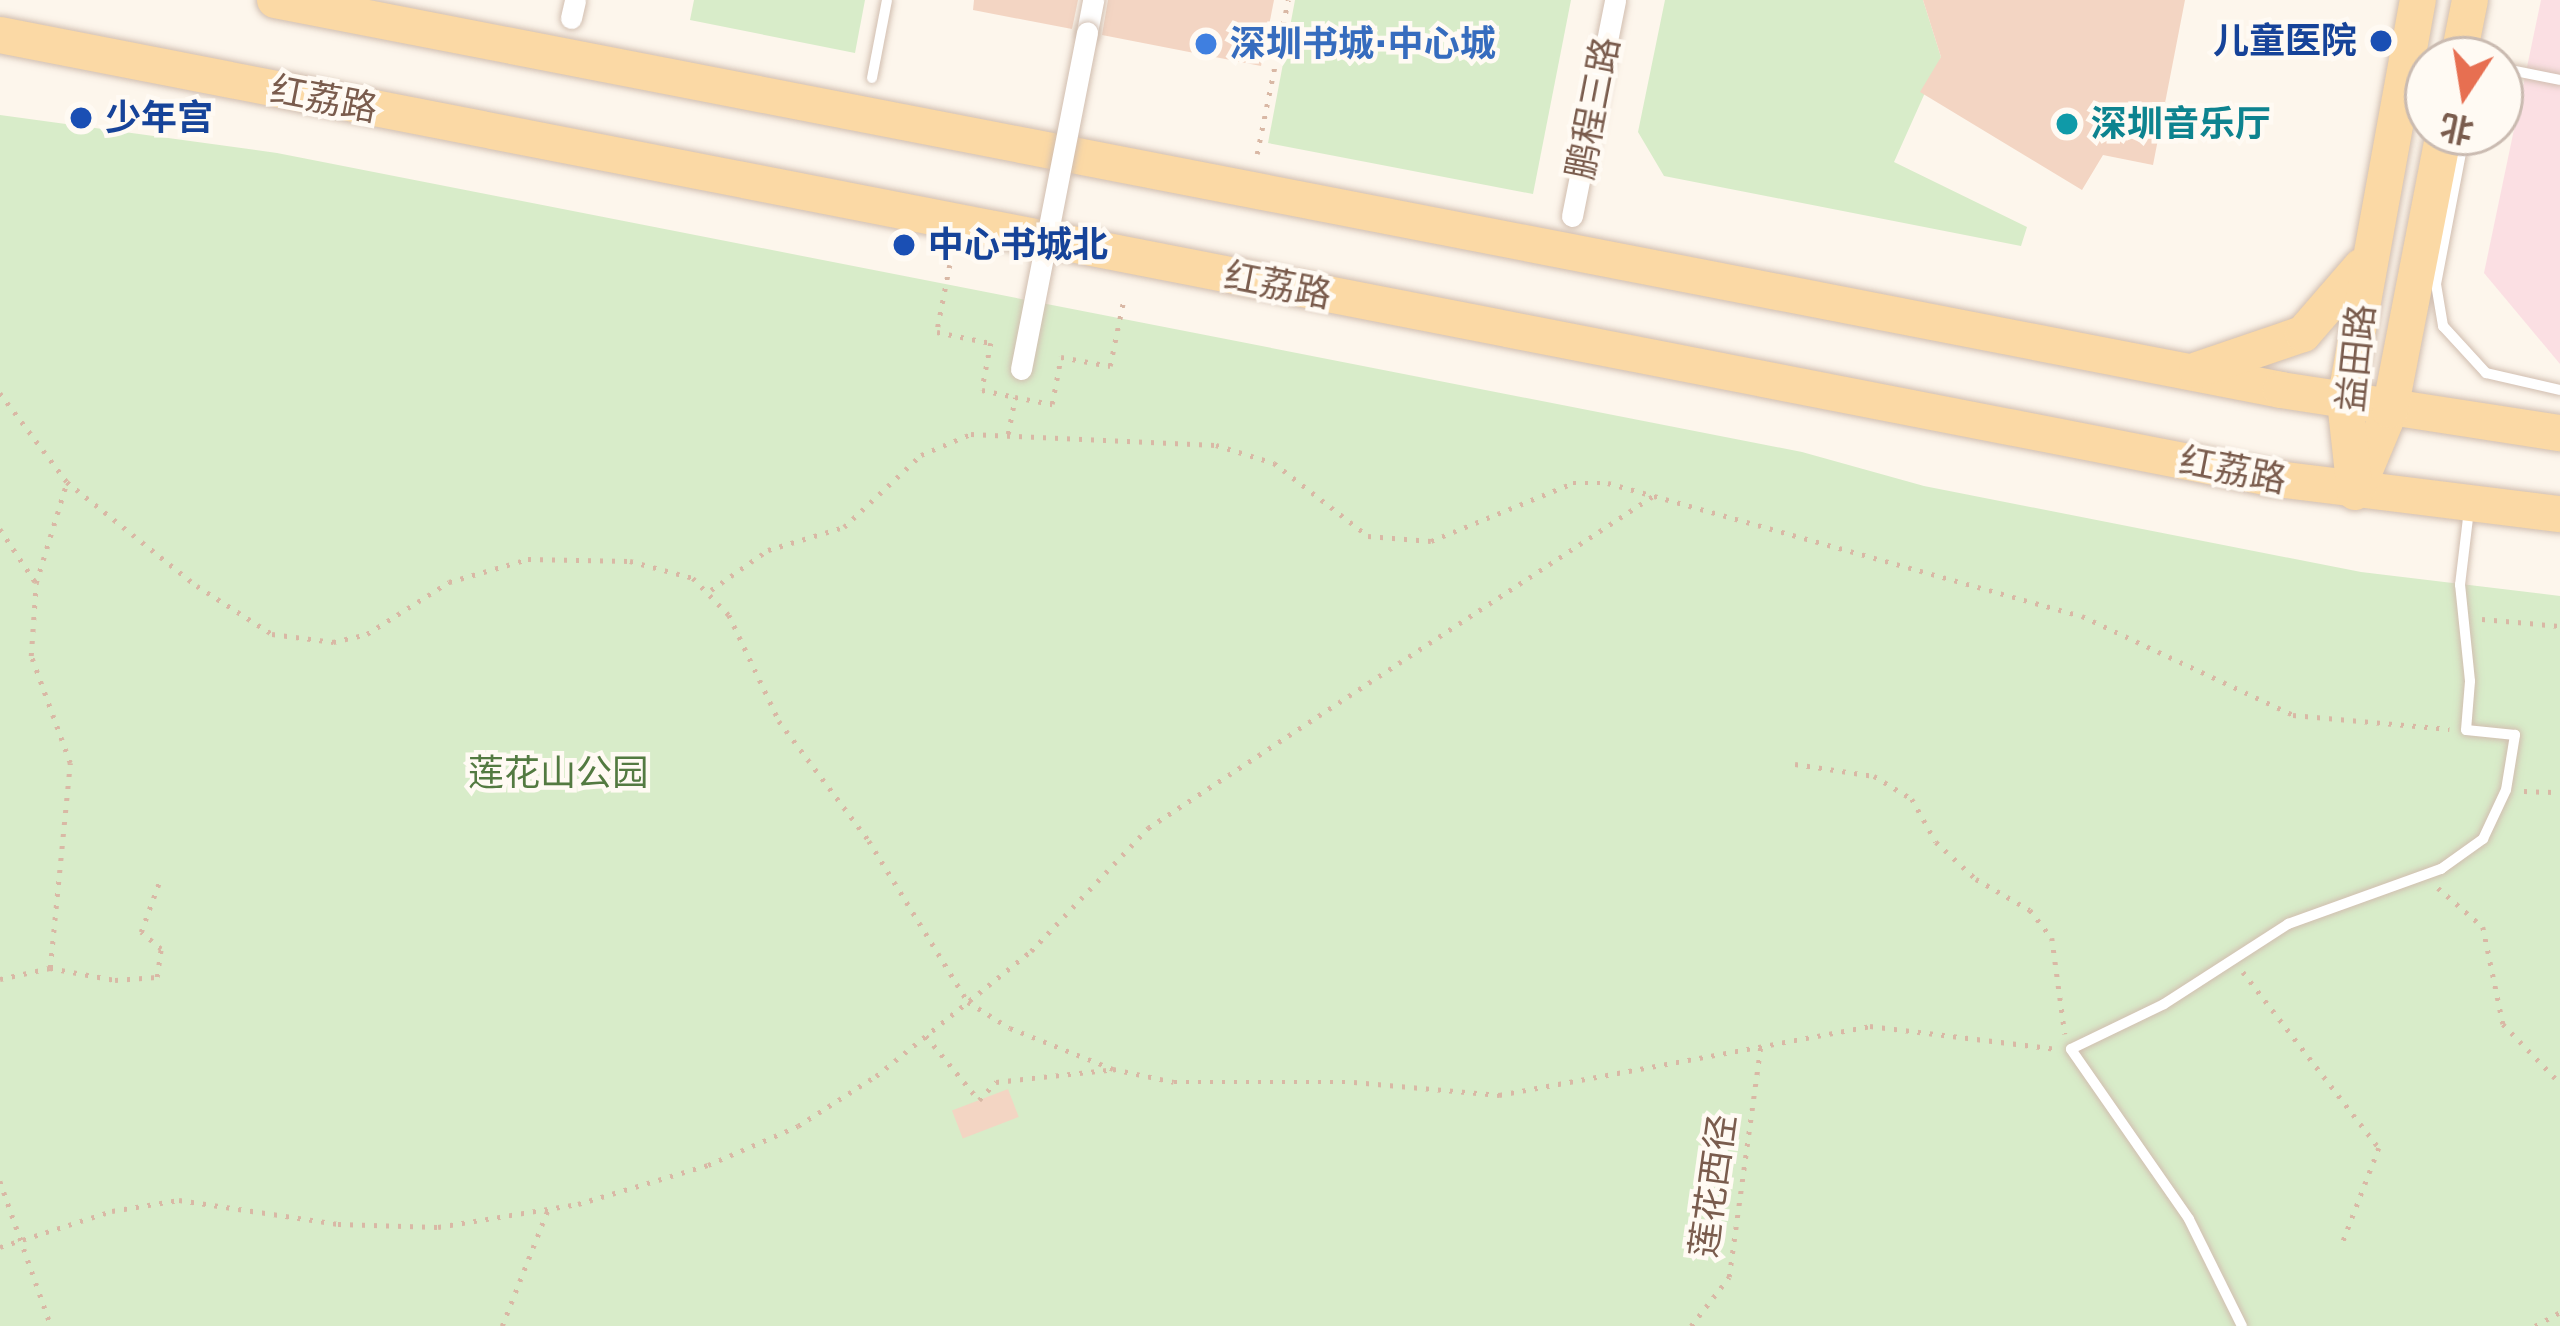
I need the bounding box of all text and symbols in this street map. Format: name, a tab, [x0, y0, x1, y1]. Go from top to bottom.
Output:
place label: 儿童医院	[2213, 19, 2357, 63]
place label: 深圳书城·中心城	[1230, 22, 1496, 66]
marker: 儿童医院	[2368, 28, 2394, 54]
marker: 深圳书城·中心城	[1193, 31, 1219, 57]
street label: 鹏程三路	[1558, 33, 1628, 183]
north arrow	[2404, 36, 2524, 156]
street label: 红荔路	[267, 67, 381, 131]
place label: 少年宫	[105, 96, 213, 140]
place label: 深圳音乐厅	[2091, 102, 2271, 146]
marker: 少年宫	[68, 105, 94, 131]
text: 北	[2437, 106, 2477, 151]
marker: 深圳音乐厅	[2054, 111, 2080, 137]
place label: 中心书城北	[928, 223, 1108, 267]
marker: 中心书城北	[891, 232, 917, 258]
street label: 红荔路	[1221, 253, 1335, 317]
street label: 益田路	[2329, 302, 2383, 414]
street label: 红荔路	[2176, 438, 2290, 502]
park label: 莲花山公园	[468, 751, 648, 795]
street label: 莲花西径	[1682, 1112, 1744, 1260]

